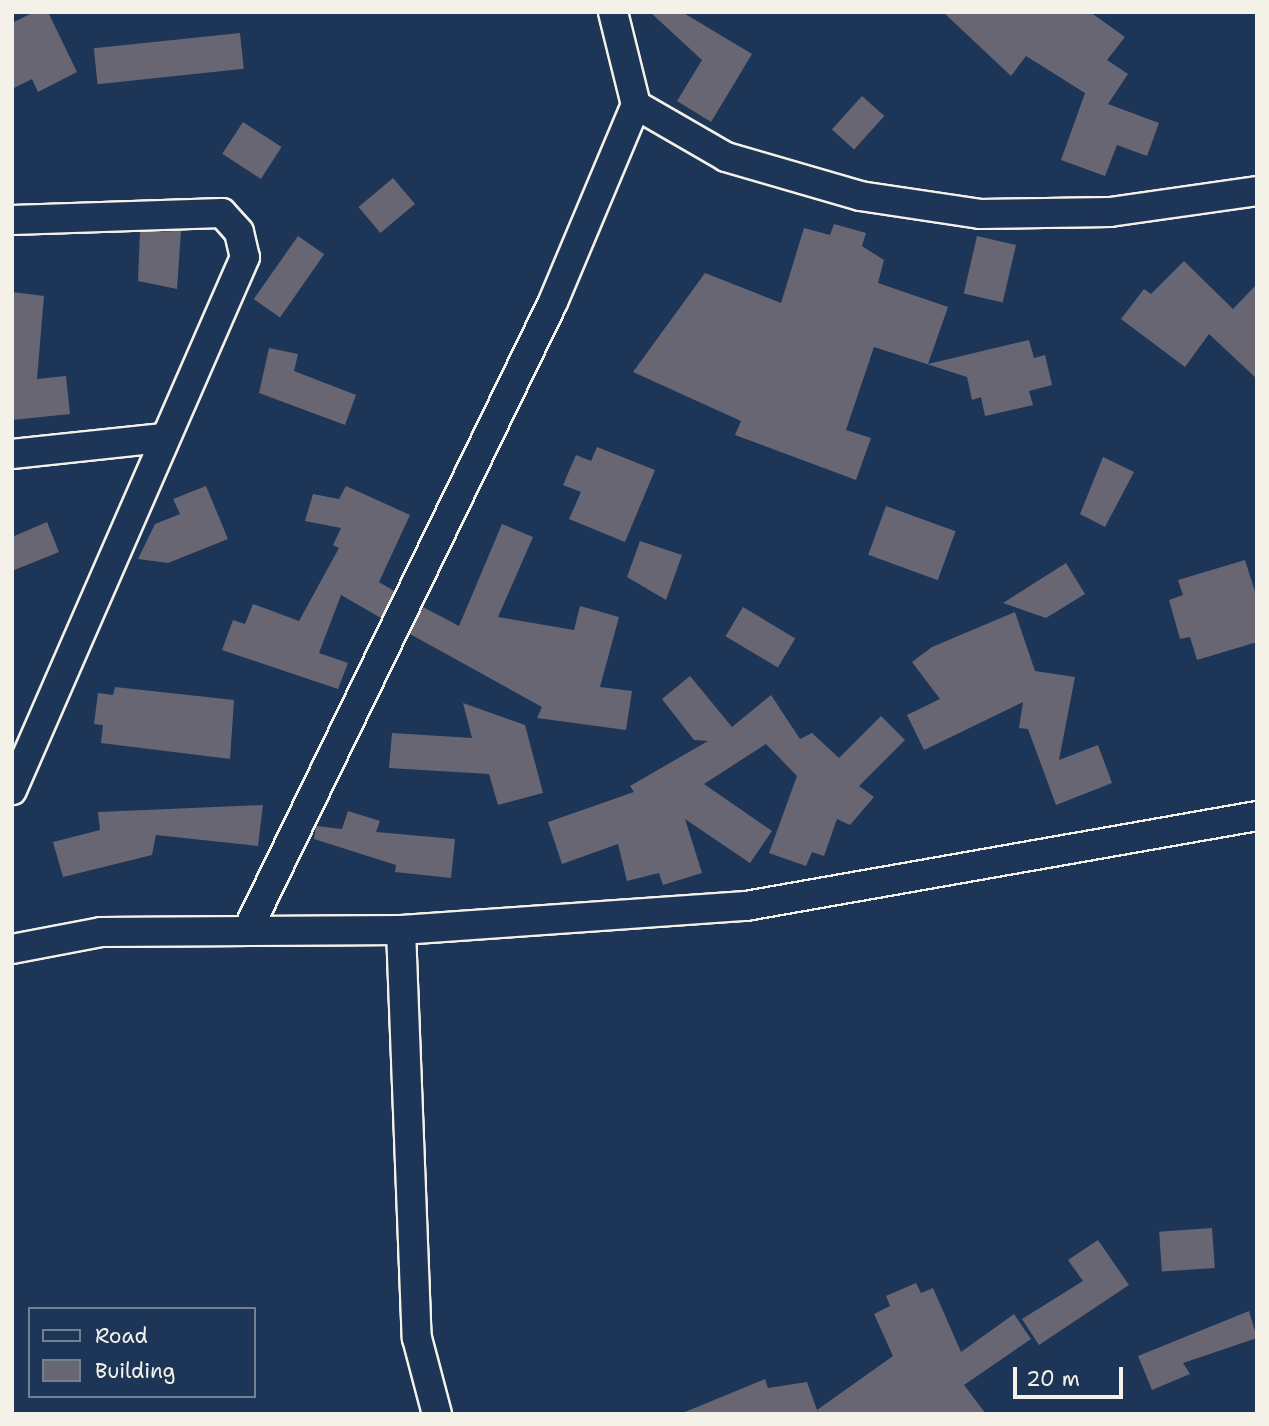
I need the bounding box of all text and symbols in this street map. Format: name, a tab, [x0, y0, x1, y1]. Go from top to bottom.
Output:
legend	[28, 1307, 256, 1398]
text: Road	[95, 1322, 148, 1350]
scale bar	[1017, 1352, 1127, 1396]
text: Building	[95, 1357, 175, 1385]
text: 20 m	[1026, 1365, 1080, 1393]

